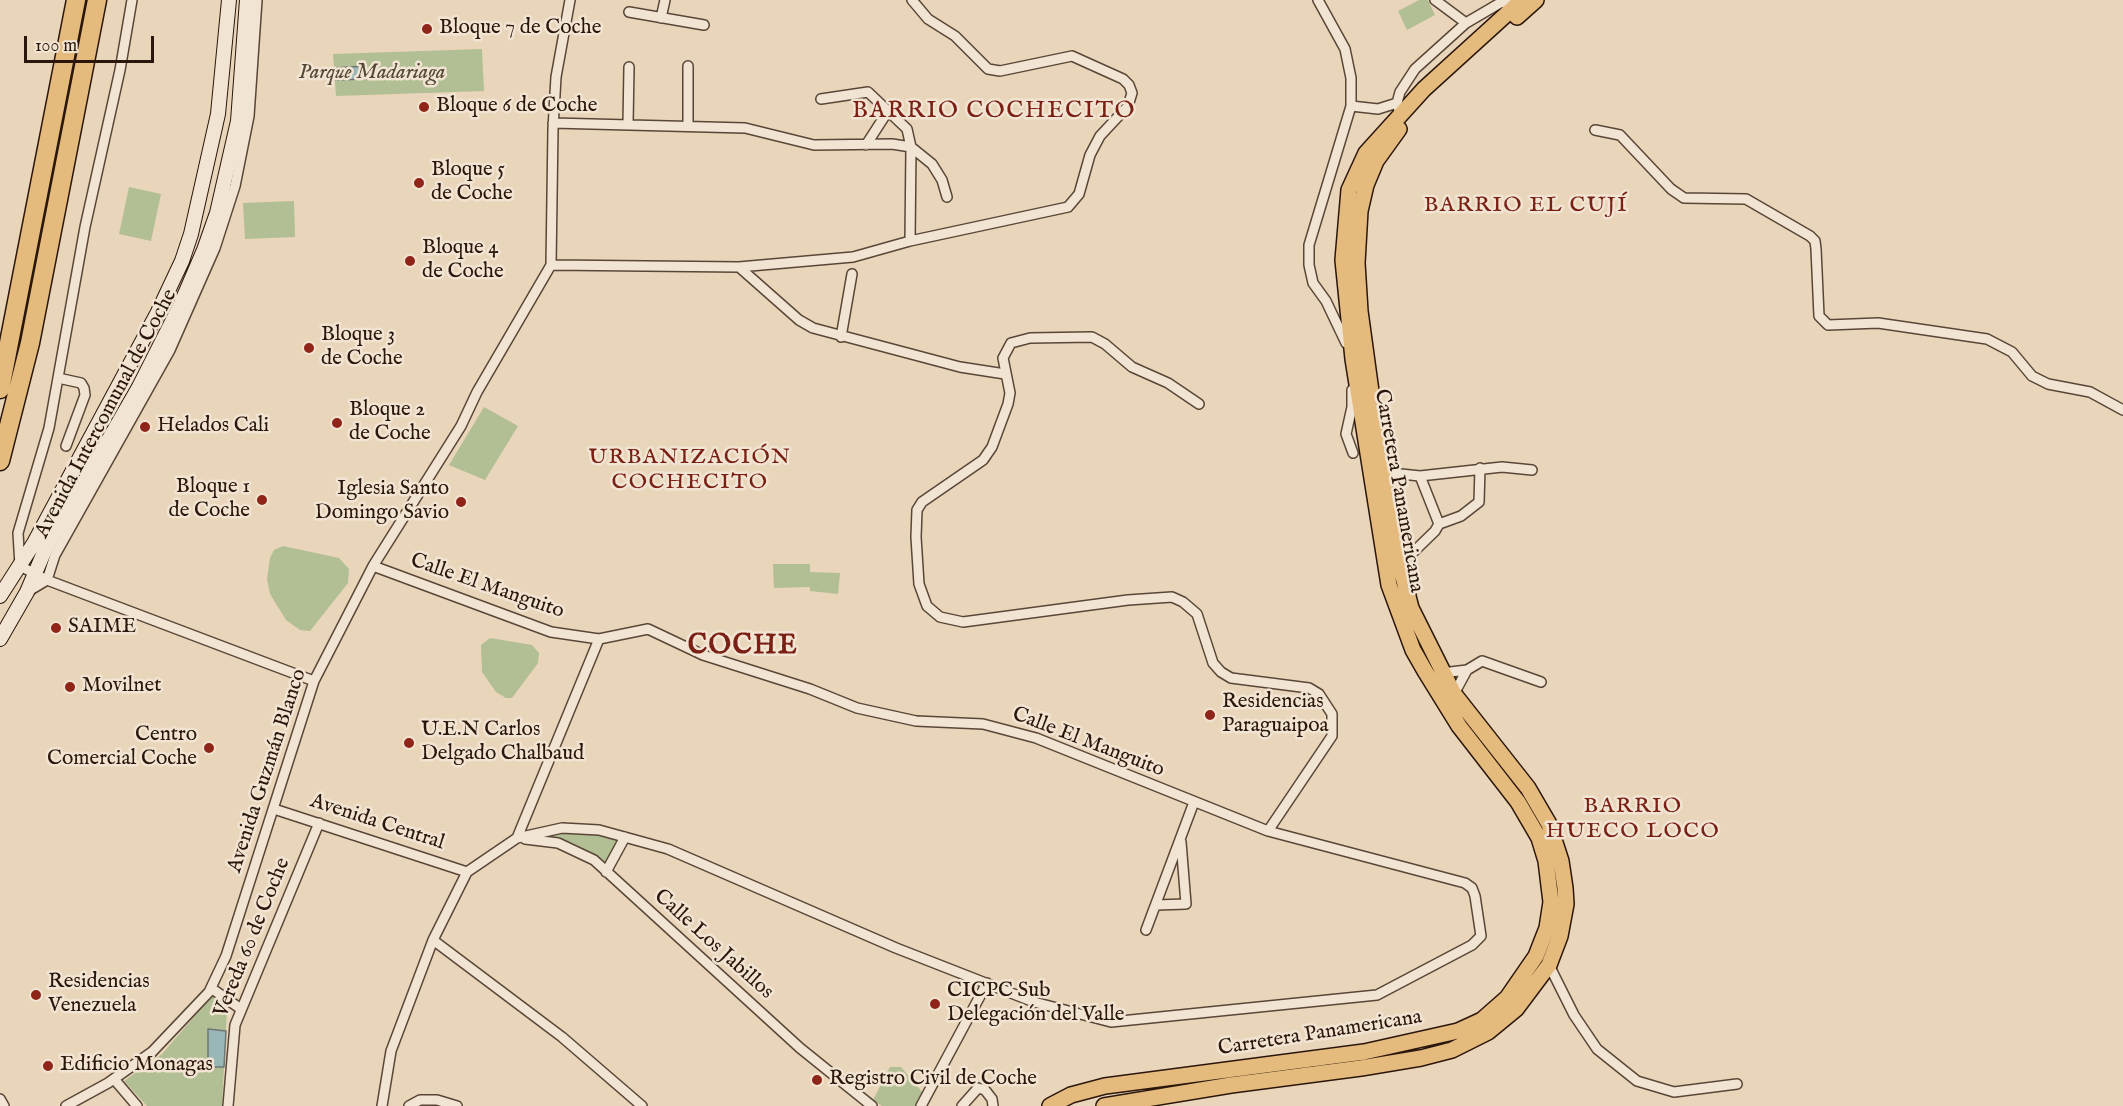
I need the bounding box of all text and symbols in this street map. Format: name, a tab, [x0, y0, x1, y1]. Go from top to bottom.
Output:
place label: Bloque 7 de Coche	[439, 16, 601, 42]
marker: Bloque 7 de Coche	[420, 22, 434, 36]
scale bar	[27, 24, 158, 62]
text: 100 m	[35, 35, 77, 58]
park label: Parque Madariaga	[299, 61, 445, 87]
place label: Bloque 6 de Coche	[436, 94, 597, 120]
district label: BARRIO COCHECITO	[852, 98, 1136, 126]
marker: Bloque 6 de Coche	[417, 100, 431, 114]
place label: Bloque 5 de Coche	[431, 158, 513, 208]
marker: Bloque 5 de Coche	[412, 176, 426, 190]
district label: BARRIO EL CUJÍ	[1424, 193, 1628, 219]
place label: Bloque 4 de Coche	[422, 236, 504, 286]
marker: Bloque 4 de Coche	[403, 254, 417, 268]
street label: Avenida Intercomunal de Coche	[31, 285, 183, 543]
place label: Bloque 3 de Coche	[321, 323, 403, 373]
marker: Bloque 3 de Coche	[302, 341, 316, 355]
street label: Carretera Panamericana	[1368, 387, 1428, 595]
place label: Bloque 2 de Coche	[349, 398, 431, 448]
place label: Helados Cali	[157, 414, 269, 440]
marker: Bloque 2 de Coche	[330, 416, 344, 430]
marker: Helados Cali	[138, 420, 152, 434]
district label: URBANIZACIÓN COCHECITO	[588, 445, 792, 496]
place label: Bloque 1 de Coche	[168, 475, 250, 525]
place label: Iglesia Santo Domingo Savio	[315, 477, 449, 527]
marker: Bloque 1 de Coche	[255, 493, 269, 507]
marker: Iglesia Santo Domingo Savio	[454, 495, 468, 509]
street label: Calle El Manguito	[407, 549, 567, 625]
place label: SAIME	[68, 615, 136, 641]
marker: SAIME	[49, 621, 63, 635]
district label: COCHE	[688, 631, 798, 663]
street label: Avenida Guzmán Blanco	[223, 666, 313, 876]
place label: Movilnet	[82, 674, 161, 700]
marker: Movilnet	[63, 680, 77, 694]
place label: Residencias Paraguaipoa	[1222, 690, 1329, 740]
street label: Calle El Manguito	[1008, 702, 1168, 784]
marker: Residencias Paraguaipoa	[1203, 708, 1217, 722]
place label: U.E.N Carlos Delgado Chalbaud	[421, 718, 584, 768]
place label: Centro Comercial Coche	[47, 723, 197, 773]
marker: U.E.N Carlos Delgado Chalbaud	[402, 736, 416, 750]
marker: Centro Comercial Coche	[202, 741, 216, 755]
street label: Avenida Central	[307, 789, 447, 857]
district label: BARRIO HUECO LOCO	[1546, 794, 1720, 846]
street label: Vereda 60 de Coche	[210, 855, 296, 1021]
street label: Calle Los Jabillos	[648, 885, 778, 1005]
place label: Residencias Venezuela	[48, 970, 150, 1020]
place label: CICPC Sub Delegación del Valle	[947, 979, 1124, 1029]
marker: Residencias Venezuela	[29, 988, 43, 1002]
marker: CICPC Sub Delegación del Valle	[928, 997, 942, 1011]
street label: Carretera Panamericana	[1216, 1005, 1424, 1063]
place label: Edificio Monagas	[60, 1053, 213, 1079]
marker: Edificio Monagas	[41, 1059, 55, 1073]
place label: Registro Civil de Coche	[829, 1067, 1037, 1093]
marker: Registro Civil de Coche	[810, 1073, 824, 1087]

